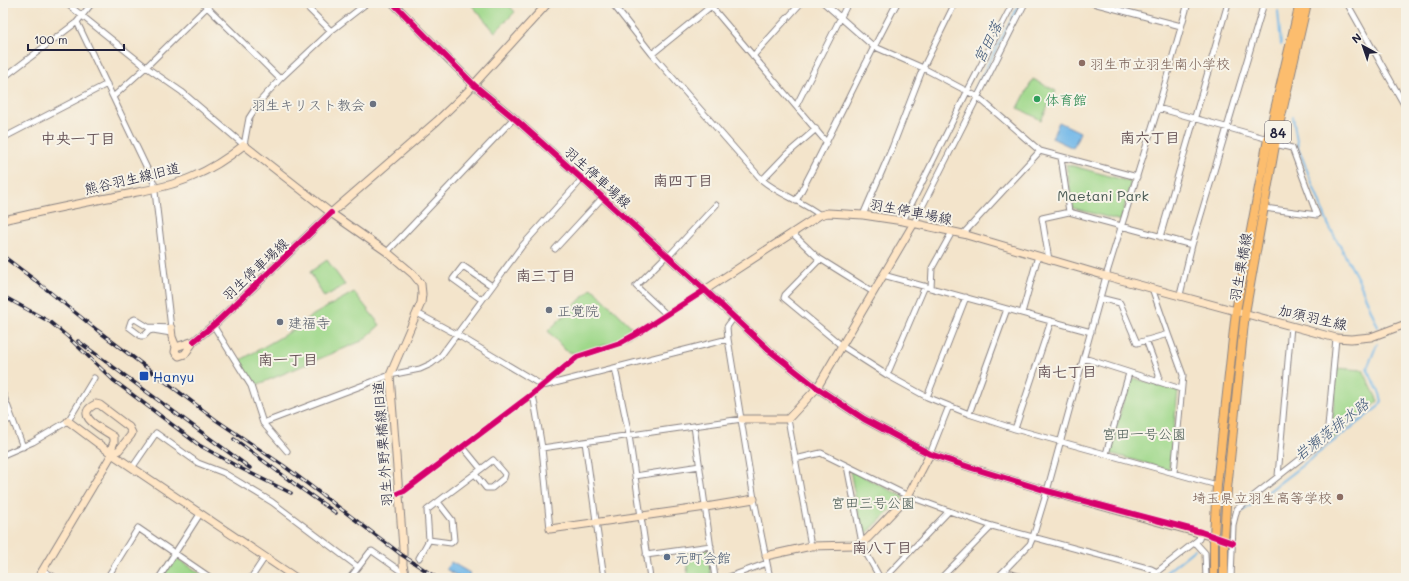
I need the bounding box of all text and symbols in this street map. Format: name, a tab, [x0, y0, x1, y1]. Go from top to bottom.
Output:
water label: 宮田落	[968, 16, 1007, 67]
scale bar	[28, 26, 124, 52]
north arrow	[1343, 26, 1383, 66]
text: N	[1348, 30, 1364, 46]
text: 100 m	[34, 31, 68, 47]
place label: 羽生市立羽生南小学校	[1090, 54, 1230, 73]
marker: 羽生市立羽生南小学校	[1077, 58, 1087, 68]
place label: 体育館	[1045, 90, 1087, 109]
marker: 体育館	[1032, 94, 1042, 104]
place label: 羽生キリスト教会	[252, 95, 365, 114]
marker: 羽生キリスト教会	[368, 99, 378, 109]
road number: 84	[1265, 121, 1291, 143]
district label: 南六丁目	[1120, 127, 1180, 147]
district label: 中央一丁目	[40, 128, 116, 148]
street label: 羽生停車場線	[560, 142, 636, 212]
street label: 熊谷羽生線旧道	[82, 158, 182, 198]
district label: 南四丁目	[653, 170, 713, 190]
park label: Maetani Park	[1057, 186, 1149, 205]
street label: 羽生停車場線	[868, 194, 954, 228]
street label: 羽生栗橋線	[1225, 231, 1255, 303]
street label: 羽生停車場線	[218, 233, 292, 305]
district label: 南三丁目	[516, 265, 576, 285]
street label: 加須羽生線	[1277, 300, 1349, 334]
place label: 正覚院	[557, 301, 599, 320]
marker: 正覚院	[544, 305, 554, 315]
place label: 建福寺	[288, 313, 330, 332]
marker: 建福寺	[275, 317, 285, 327]
district label: 南一丁目	[258, 349, 318, 369]
district label: 南七丁目	[1037, 361, 1097, 381]
place label: Hanyu	[153, 367, 194, 386]
marker: Hanyu	[138, 370, 150, 382]
street label: 羽生外野栗橋線旧道	[368, 380, 396, 508]
water label: 岩瀬落排水路	[1289, 393, 1373, 465]
park label: 宮田一号公園	[1102, 424, 1186, 443]
place label: 埼玉県立羽生高等学校	[1192, 488, 1332, 507]
marker: 埼玉県立羽生高等学校	[1335, 492, 1345, 502]
park label: 宮田三号公園	[831, 493, 915, 512]
district label: 南八丁目	[852, 537, 912, 557]
place label: 元町会館	[675, 548, 731, 567]
marker: 元町会館	[662, 552, 672, 562]

